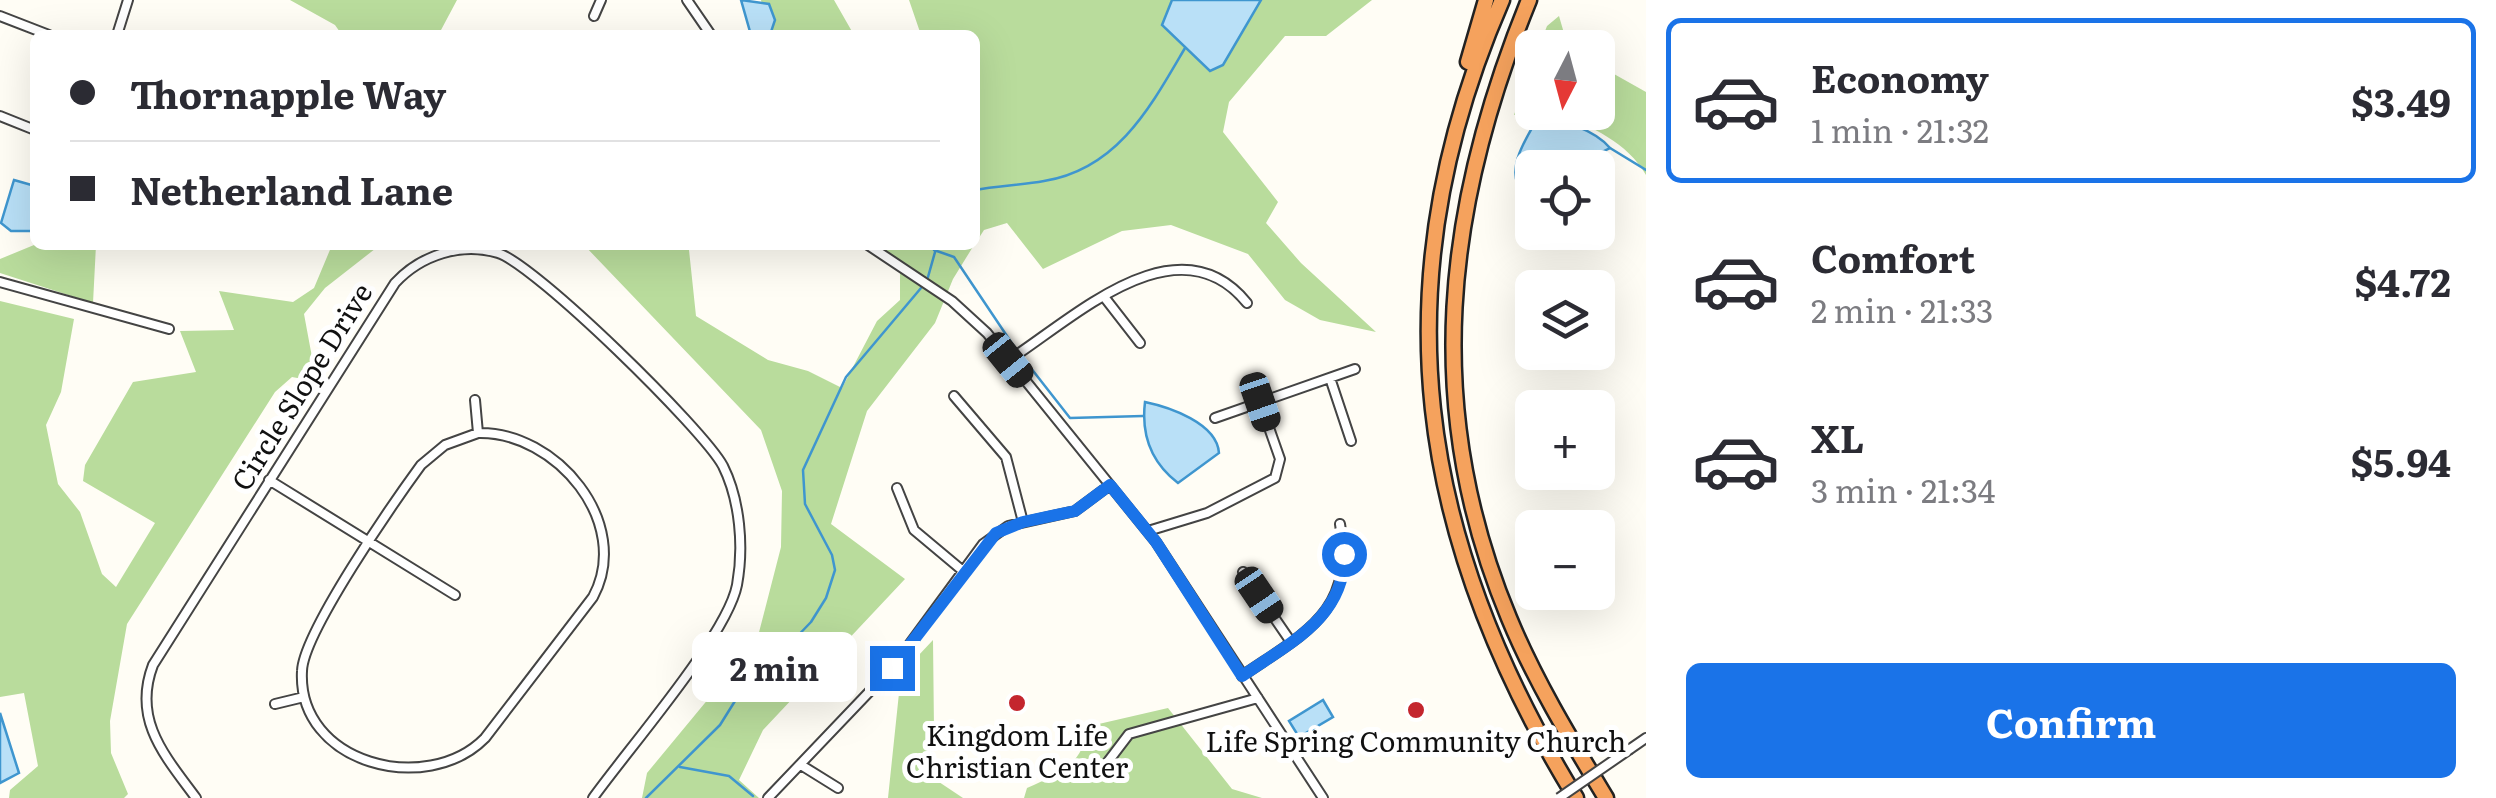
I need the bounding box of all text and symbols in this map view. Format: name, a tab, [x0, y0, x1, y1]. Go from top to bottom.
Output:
north arrow	[1515, 30, 1615, 130]
map controls	[1515, 30, 1615, 610]
text: Economy	[1811, 48, 1989, 105]
icon: car	[1691, 56, 1781, 146]
text: Thornapple Way	[130, 64, 446, 121]
text: $3.49	[2351, 72, 2451, 129]
text: 1 min · 21:32	[1811, 105, 1989, 153]
button: locate	[1515, 150, 1615, 250]
text: Netherland Lane	[130, 160, 453, 217]
text: Comfort	[1811, 228, 1975, 285]
icon: car	[1691, 236, 1781, 326]
text: $4.72	[2354, 252, 2451, 309]
button: layers	[1515, 270, 1615, 370]
street label: Circle Slope Drive	[219, 274, 381, 498]
text: 2 min · 21:33	[1811, 285, 1993, 333]
car	[977, 327, 1039, 393]
car	[1236, 369, 1284, 435]
button: +	[1515, 390, 1615, 490]
text: XL	[1811, 408, 1864, 465]
icon: car	[1691, 416, 1781, 506]
text: $5.94	[2351, 432, 2451, 489]
text: 3 min · 21:34	[1811, 465, 1995, 513]
button: −	[1515, 510, 1615, 610]
route start	[1322, 532, 1367, 577]
car	[1230, 562, 1288, 628]
callout: 2 min	[692, 633, 857, 703]
text: 2 min	[730, 643, 819, 691]
route end	[870, 646, 915, 691]
button: Confirm	[1686, 663, 2456, 778]
marker: Kingdom Life Christian Center	[1006, 692, 1028, 714]
marker: Life Spring Community Church	[1405, 699, 1427, 721]
place label: Kingdom Life Christian Center	[906, 713, 1129, 787]
place label: Life Spring Community Church	[1206, 719, 1626, 761]

